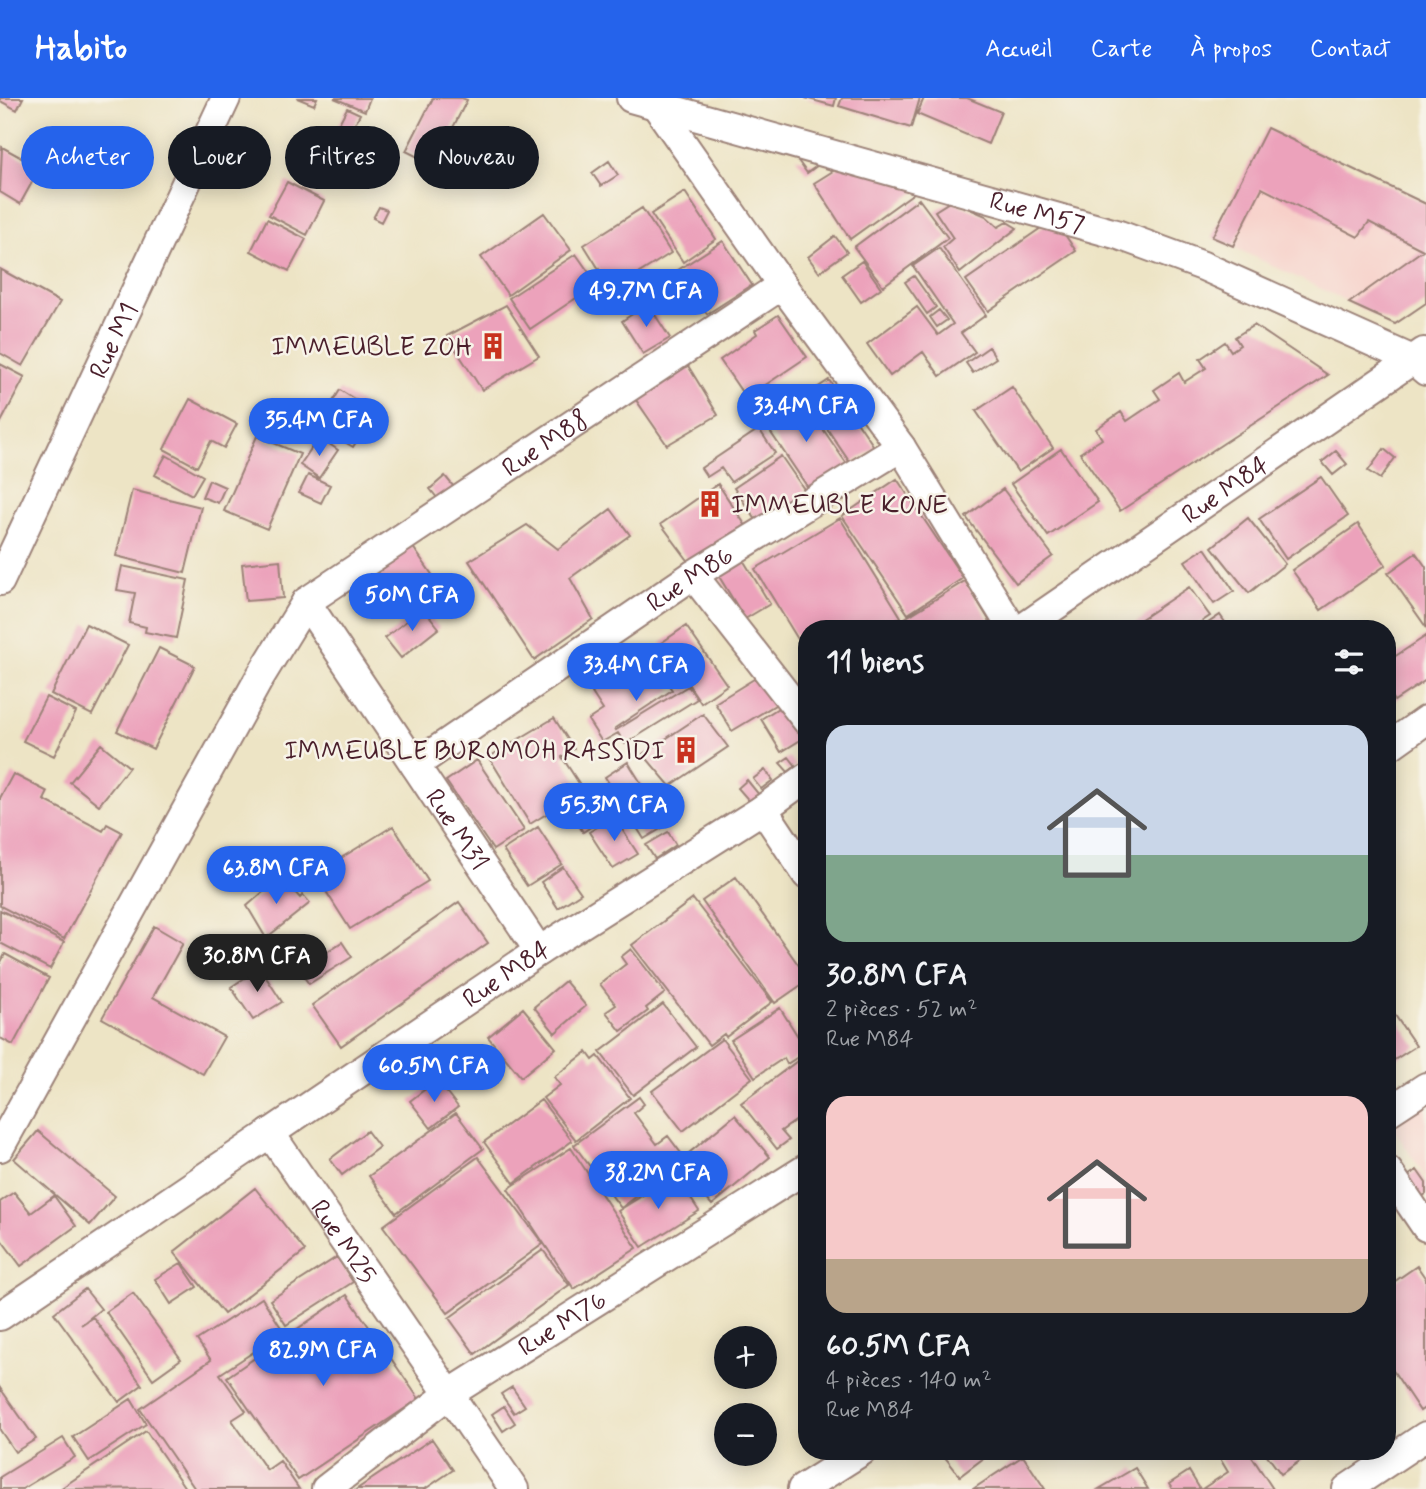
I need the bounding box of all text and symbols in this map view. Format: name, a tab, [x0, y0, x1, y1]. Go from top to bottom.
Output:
text: Habito	[35, 27, 127, 71]
text: Accueil	[985, 34, 1053, 65]
text: Carte	[1091, 34, 1152, 65]
text: À propos	[1190, 34, 1272, 65]
text: Contact	[1310, 34, 1391, 65]
chip: Acheter	[21, 126, 154, 189]
chip: Louer	[168, 126, 271, 189]
chip: Filtres	[285, 126, 400, 189]
chip: Nouveau	[414, 126, 539, 189]
street label: Rue M57	[985, 184, 1088, 243]
pin: 49.7M CFA	[566, 270, 726, 329]
text: 49.7M CFA	[589, 277, 703, 307]
street label: Rue M1	[82, 297, 147, 384]
place label: IMMEUBLE ZOH	[271, 331, 472, 365]
building icon: IMMEUBLE ZOH	[478, 331, 508, 361]
pin: 33.4M CFA	[726, 384, 886, 444]
text: 33.4M CFA	[753, 392, 859, 422]
pin: 35.4M CFA	[239, 398, 399, 458]
street label: Rue M88	[496, 403, 596, 486]
text: 35.4M CFA	[265, 406, 373, 436]
street label: Rue M84	[1176, 449, 1276, 533]
building icon: IMMEUBLE KONE	[695, 489, 725, 519]
place label: IMMEUBLE KONE	[731, 489, 948, 523]
street label: Rue M86	[640, 539, 740, 621]
pin: 50M CFA	[347, 574, 477, 633]
text: 50M CFA	[365, 581, 459, 611]
text: 11 biens	[826, 643, 924, 682]
icon: filters	[1330, 643, 1368, 681]
pin: 33.4M CFA	[556, 644, 716, 703]
text: 33.4M CFA	[583, 651, 689, 681]
place label: IMMEUBLE BUROMOH RASSIDI	[284, 735, 665, 769]
building icon: IMMEUBLE BUROMOH RASSIDI	[671, 735, 701, 765]
icon: home	[1034, 770, 1160, 896]
street label: Rue M31	[416, 783, 495, 878]
pin: 55.3M CFA	[534, 784, 694, 843]
text: 55.3M CFA	[560, 791, 668, 821]
pin: 63.8M CFA	[196, 846, 356, 906]
text: 63.8M CFA	[223, 854, 329, 884]
street label: Rue M84	[457, 933, 557, 1017]
pin: 30.8M CFA	[177, 934, 337, 994]
text: 30.8M CFA	[203, 942, 311, 972]
text: 30.8M CFA	[826, 956, 968, 995]
text: 2 pièces · 52 m²	[826, 995, 977, 1025]
text: Rue M84	[826, 1025, 913, 1055]
pin: 60.5M CFA	[354, 1044, 514, 1104]
text: 60.5M CFA	[378, 1052, 490, 1082]
icon: home	[1034, 1141, 1160, 1267]
pin: 38.2M CFA	[578, 1152, 738, 1211]
text: 38.2M CFA	[605, 1159, 711, 1189]
street label: Rue M25	[302, 1193, 383, 1291]
street label: Rue M76	[512, 1284, 614, 1365]
map controls	[714, 1326, 777, 1466]
button: +	[714, 1326, 777, 1389]
text: 60.5M CFA	[826, 1327, 971, 1366]
pin: 82.9M CFA	[243, 1328, 403, 1388]
text: 82.9M CFA	[269, 1336, 377, 1366]
text: 4 pièces · 140 m²	[826, 1366, 992, 1396]
text: Rue M84	[826, 1396, 913, 1426]
button: −	[714, 1403, 777, 1466]

